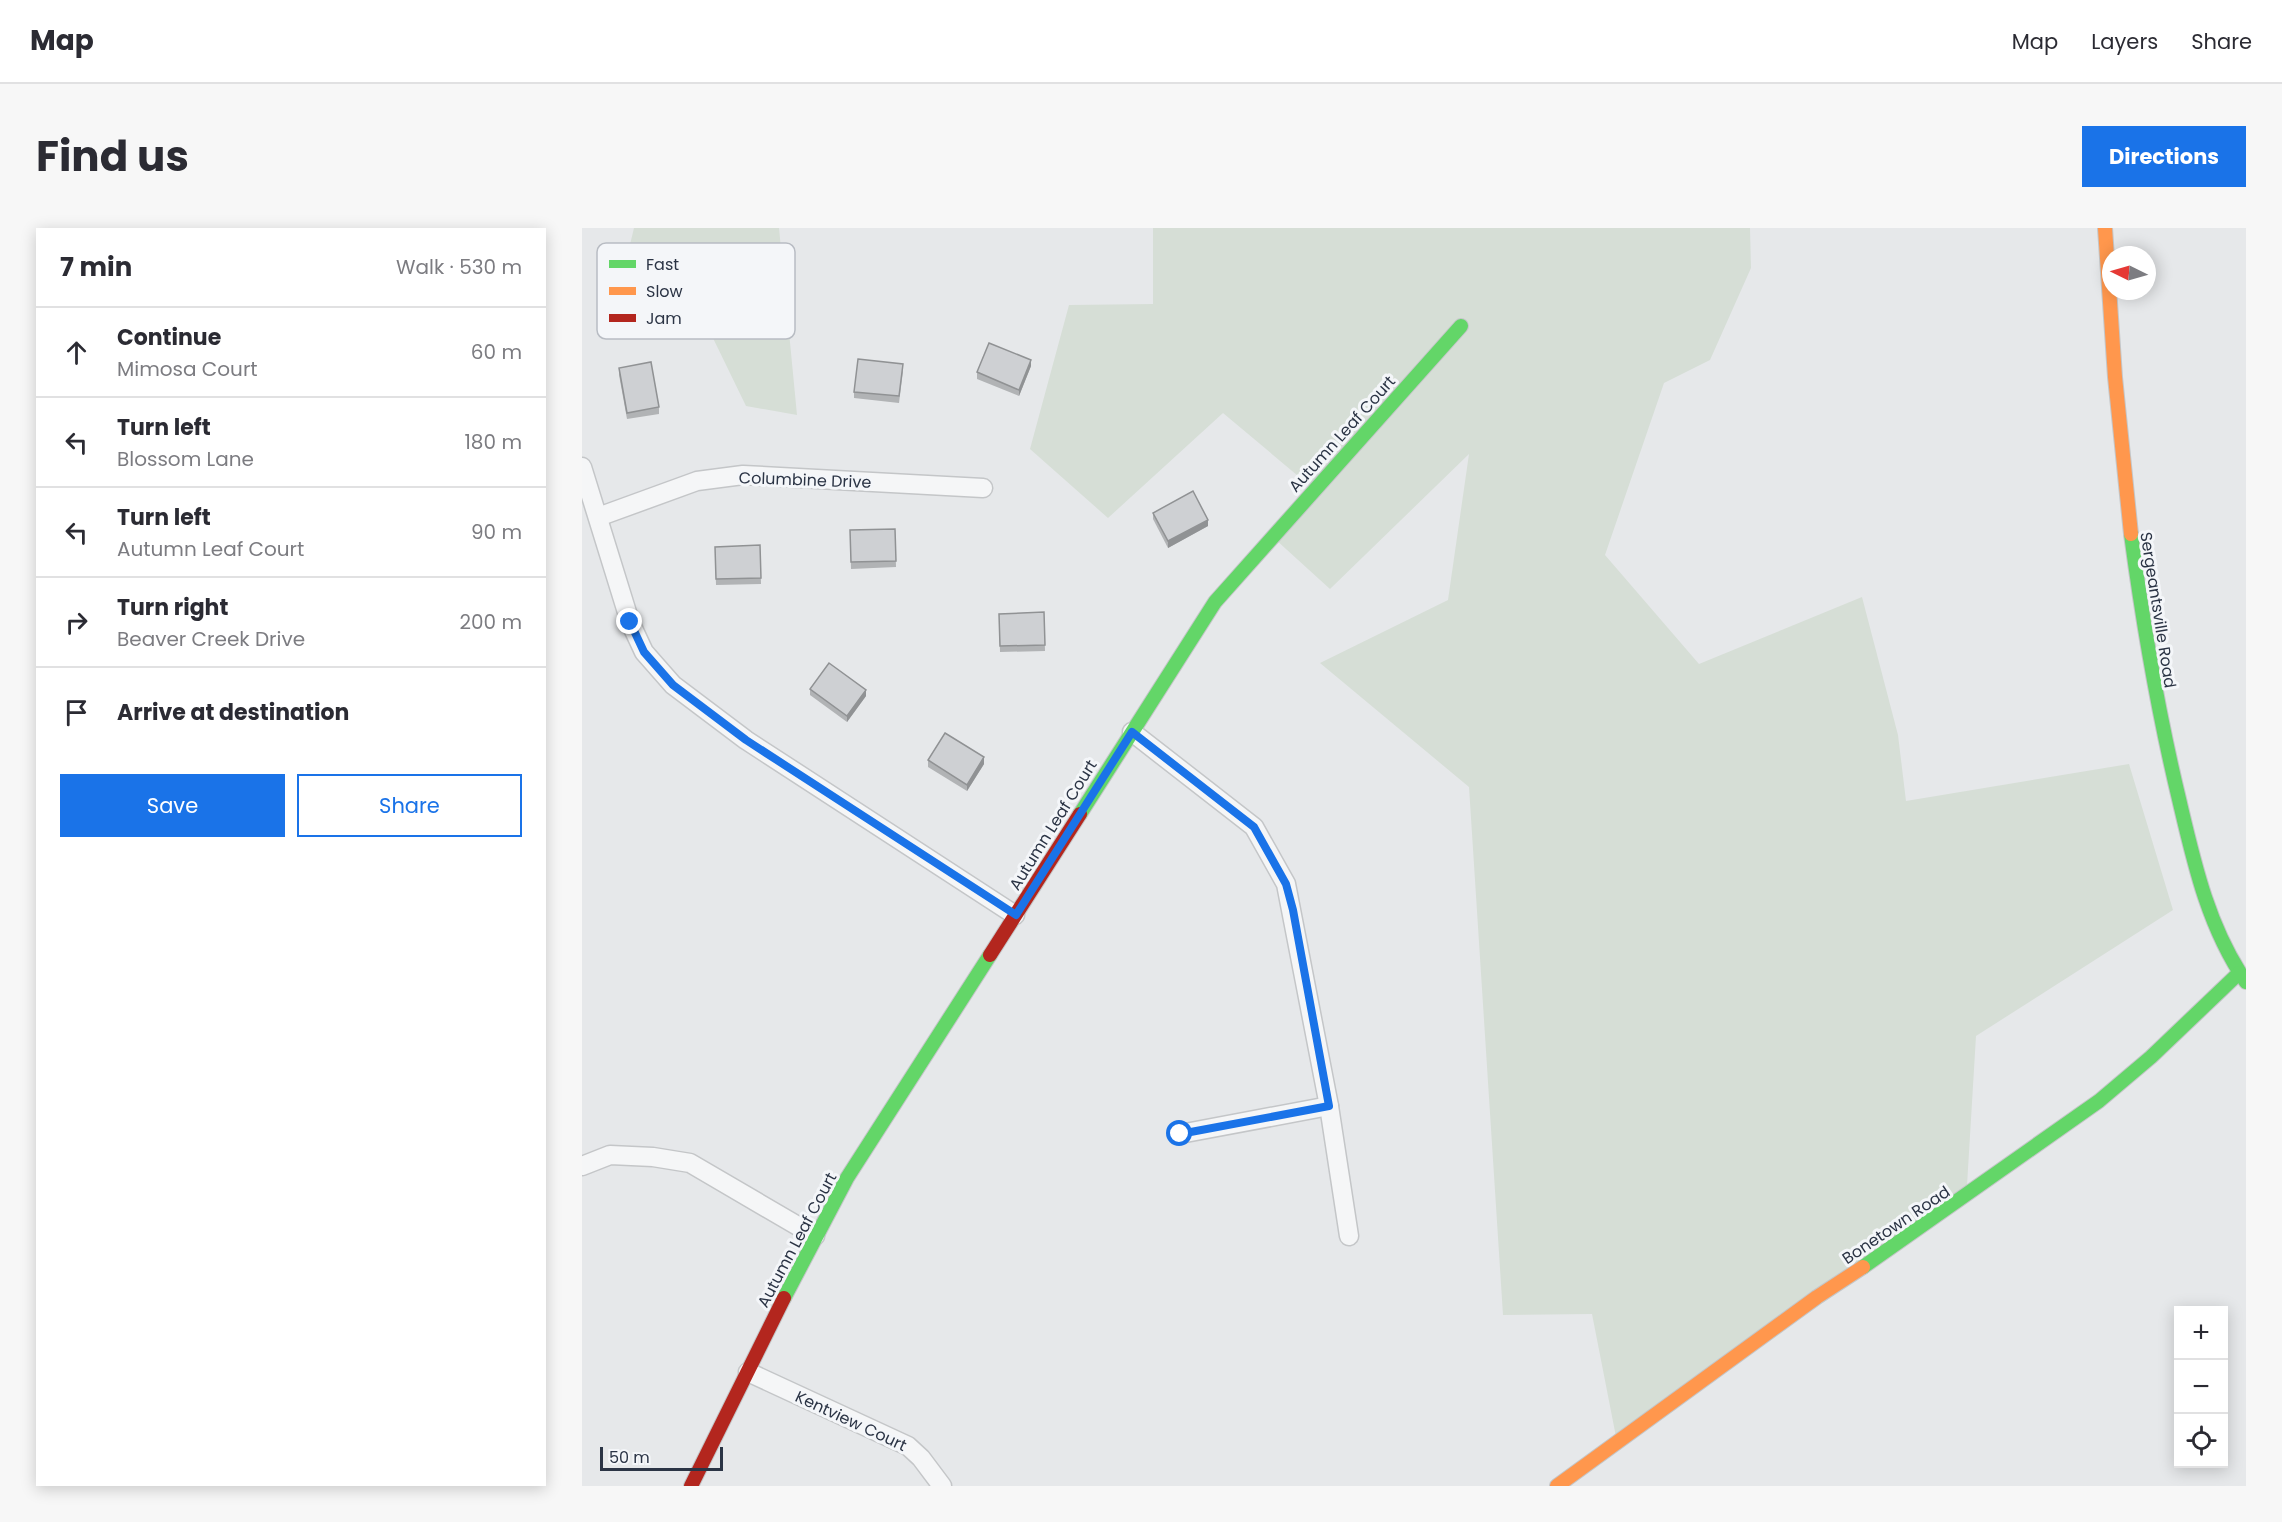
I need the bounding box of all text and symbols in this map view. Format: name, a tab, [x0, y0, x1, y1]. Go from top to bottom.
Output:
text: Map	[30, 21, 94, 60]
text: Map	[2012, 27, 2058, 56]
text: Layers	[2091, 27, 2158, 56]
text: Share	[2191, 27, 2252, 56]
button: Directions	[2082, 126, 2246, 187]
text: Find us	[36, 127, 189, 186]
legend	[597, 243, 795, 339]
north arrow	[2102, 246, 2156, 300]
text: 7 min	[60, 249, 132, 285]
text: Walk · 530 m	[396, 253, 522, 281]
text: Fast	[646, 253, 679, 276]
text: Slow	[646, 280, 683, 303]
text: Jam	[646, 307, 682, 330]
text: Continue	[117, 322, 221, 353]
icon: ahead	[60, 336, 93, 369]
text: 60 m	[471, 338, 522, 366]
text: Mimosa Court	[117, 355, 258, 383]
street label: Autumn Leaf Court	[1283, 370, 1401, 497]
text: Turn left	[117, 412, 211, 443]
icon: left	[60, 426, 93, 459]
text: 180 m	[464, 428, 522, 456]
text: Blossom Lane	[117, 445, 254, 473]
street label: Columbine Drive	[738, 466, 872, 494]
text: Turn left	[117, 502, 211, 533]
icon: left	[60, 516, 93, 549]
text: 90 m	[471, 518, 522, 546]
street label: Sergeantsville Road	[2134, 530, 2182, 690]
text: Autumn Leaf Court	[117, 535, 304, 563]
text: Turn right	[117, 592, 228, 623]
icon: right	[60, 606, 93, 639]
text: 200 m	[459, 608, 522, 636]
route end	[616, 608, 642, 634]
text: Beaver Creek Drive	[117, 625, 305, 653]
icon: arrive	[60, 696, 93, 729]
text: Arrive at destination	[117, 697, 349, 728]
street label: Autumn Leaf Court	[1004, 755, 1103, 895]
button: Save	[60, 774, 285, 837]
button: Share	[297, 774, 522, 837]
route start	[1166, 1120, 1192, 1146]
street label: Autumn Leaf Court	[752, 1168, 842, 1312]
street label: Bonetown Road	[1838, 1180, 1954, 1270]
map controls	[2174, 1306, 2228, 1468]
button: +	[2174, 1306, 2228, 1360]
button: −	[2174, 1360, 2228, 1414]
street label: Kentview Court	[792, 1385, 911, 1457]
button: locate	[2174, 1414, 2228, 1468]
scale bar	[600, 1444, 723, 1472]
text: 50 m	[609, 1446, 650, 1469]

